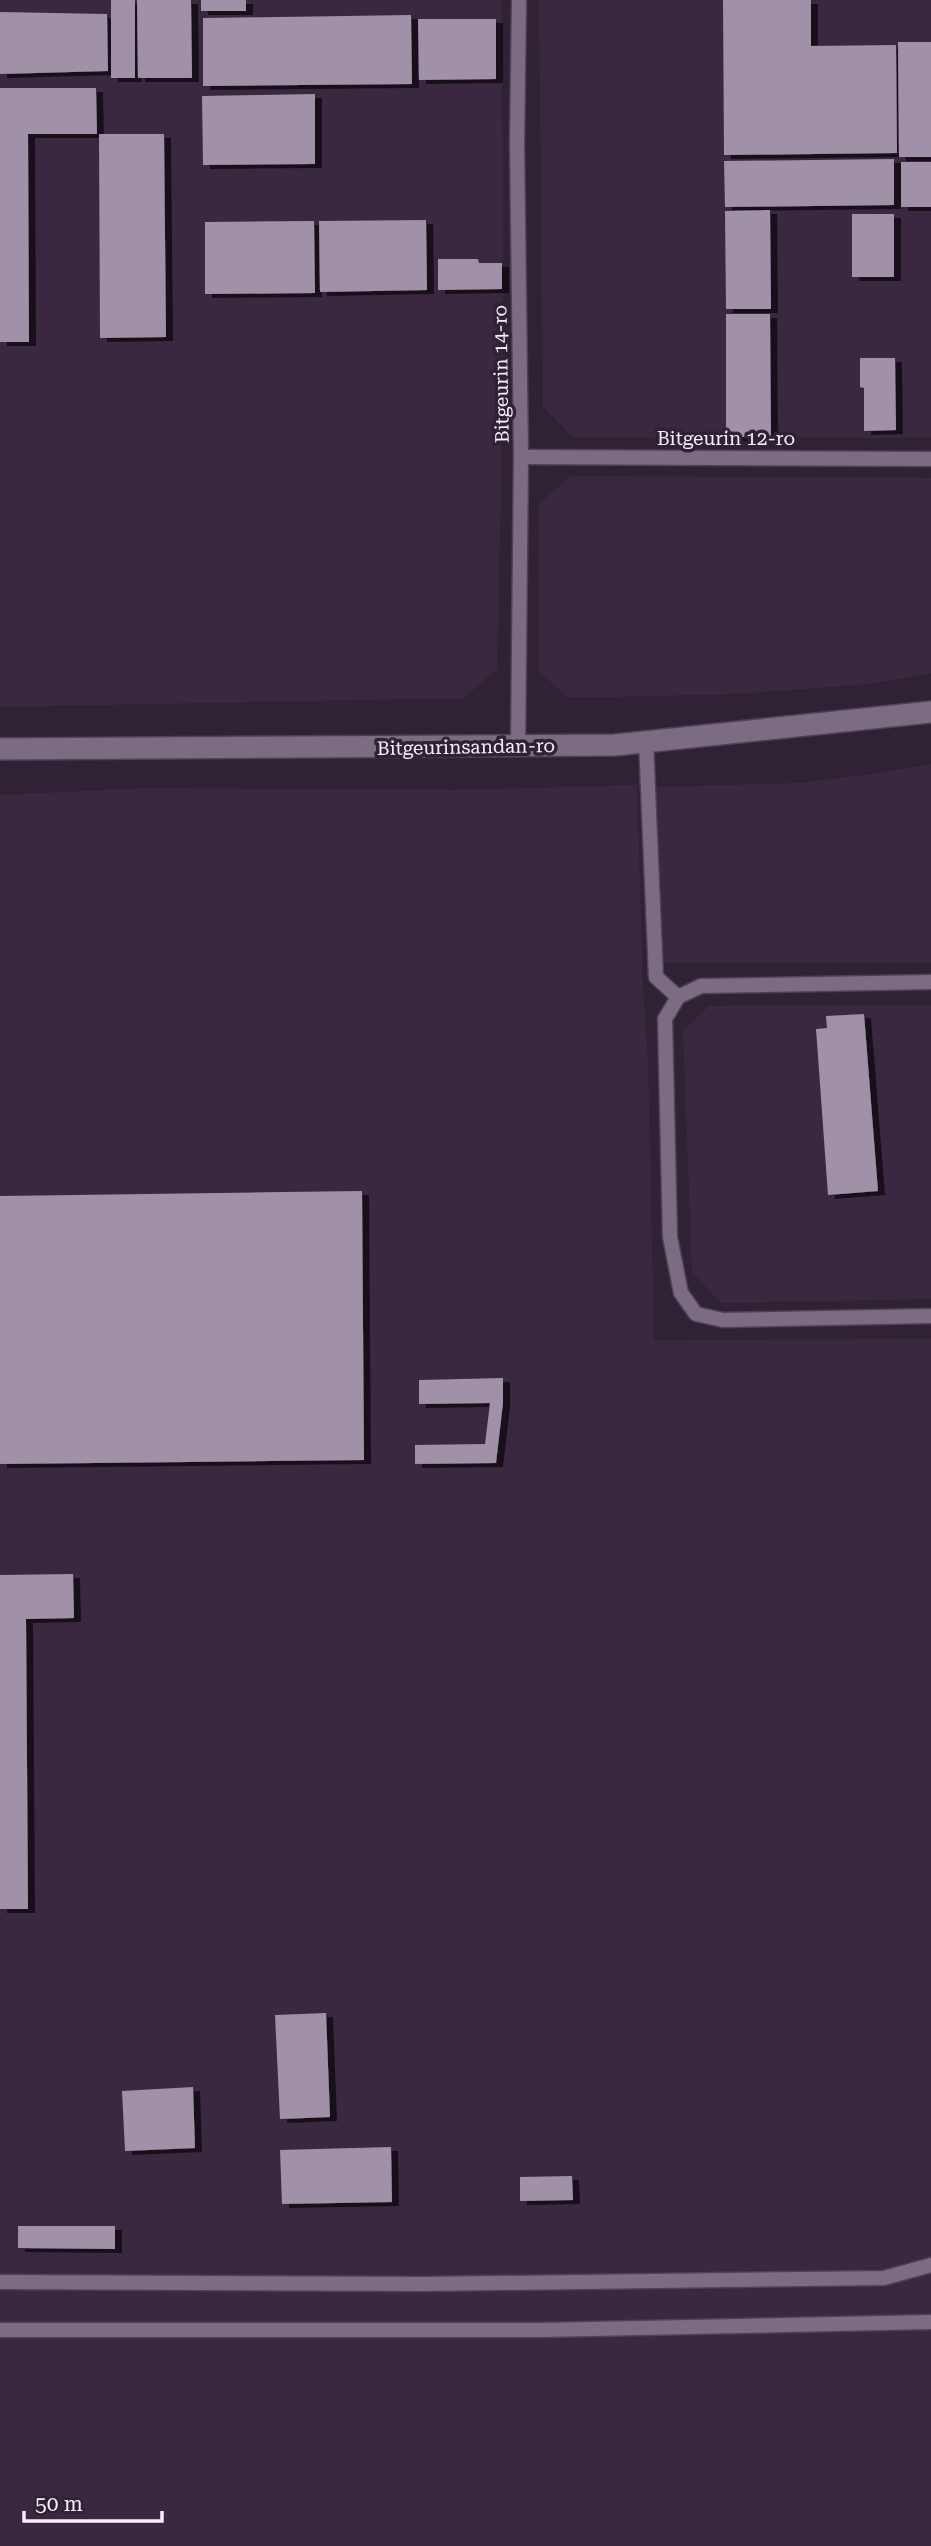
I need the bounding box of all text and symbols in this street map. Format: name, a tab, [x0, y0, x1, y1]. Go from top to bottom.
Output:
street label: Bitgeurin 14-ro	[488, 305, 514, 443]
street label: Bitgeurin 12-ro	[657, 427, 795, 450]
street label: Bitgeurinsandan-ro	[377, 734, 555, 760]
scale bar	[24, 2480, 163, 2524]
text: 50 m	[35, 2492, 83, 2516]

